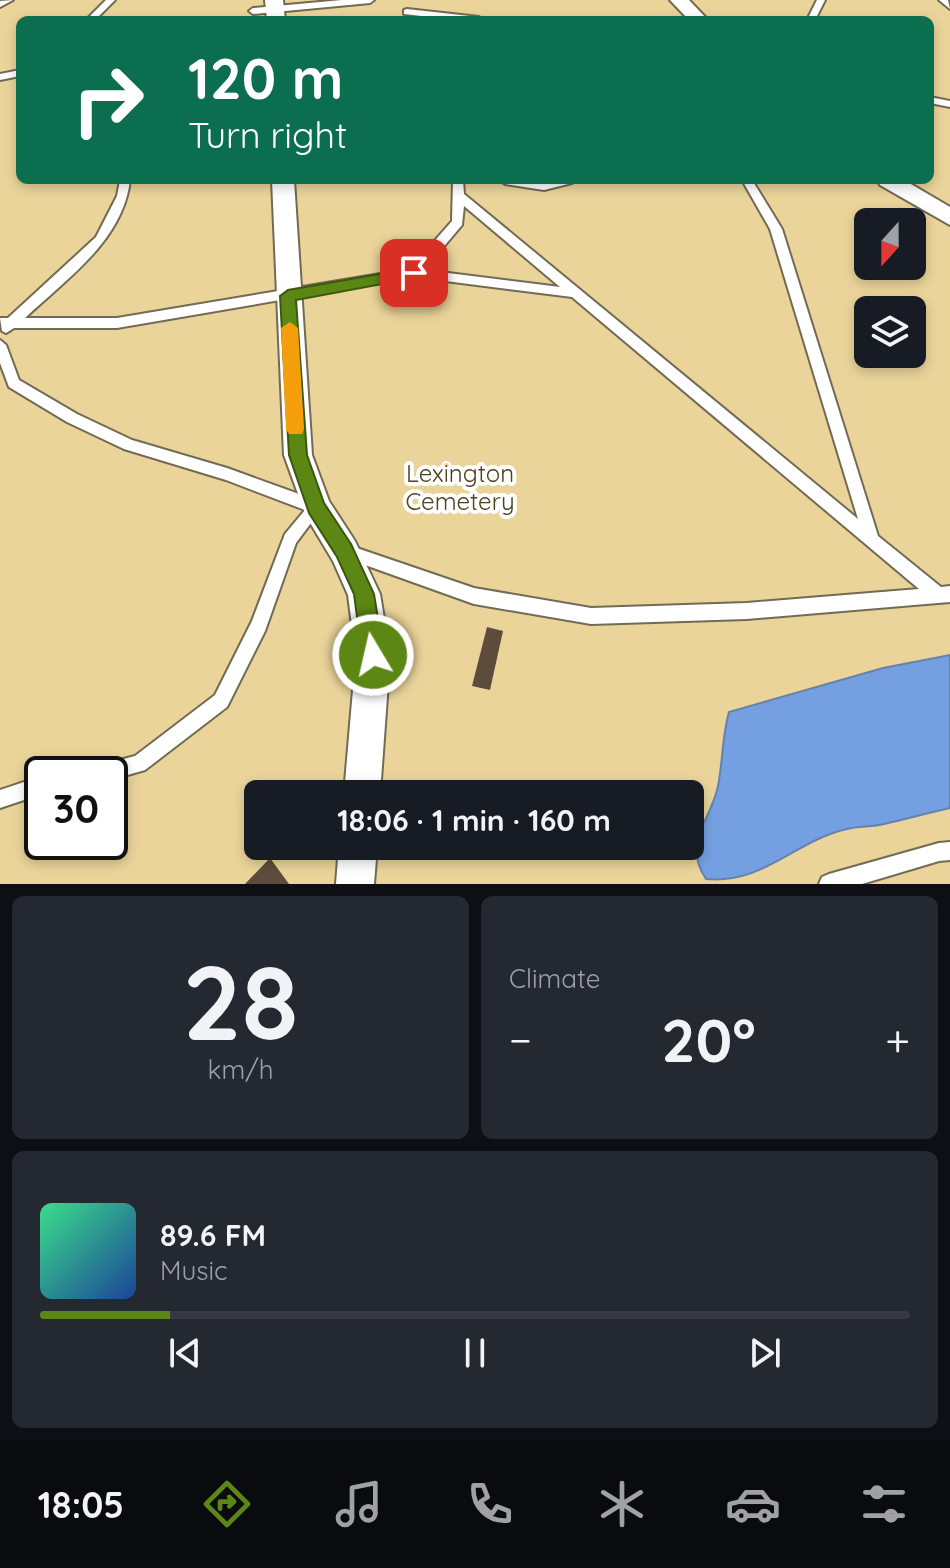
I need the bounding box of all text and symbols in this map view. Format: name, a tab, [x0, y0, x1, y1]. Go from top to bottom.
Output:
text: 120 m	[188, 43, 343, 113]
icon: right	[56, 48, 160, 152]
text: Turn right	[188, 112, 347, 157]
north arrow	[854, 208, 926, 280]
map controls	[854, 208, 926, 368]
pin	[380, 239, 448, 307]
icon: arrive	[392, 251, 436, 295]
button: layers	[854, 296, 926, 368]
park label: Lexington Cemetery	[405, 458, 515, 516]
position arrow	[331, 613, 415, 697]
speed limit sign: 30	[24, 756, 128, 860]
text: 18:06 · 1 min · 160 m	[337, 801, 611, 839]
text: 28	[182, 936, 299, 1066]
text: Climate	[509, 962, 600, 995]
text: 20°	[661, 1002, 756, 1077]
text: −	[509, 1012, 532, 1067]
text: +	[885, 1012, 910, 1067]
text: km/h	[208, 1053, 273, 1086]
text: 89.6 FM	[160, 1216, 266, 1254]
text: Music	[160, 1254, 228, 1287]
icon: previous	[163, 1331, 207, 1375]
icon: pause	[453, 1331, 497, 1375]
icon: next	[743, 1331, 787, 1375]
icon: directions	[199, 1476, 255, 1532]
icon: music	[331, 1476, 387, 1532]
icon: phone	[462, 1476, 518, 1532]
icon: climate	[594, 1476, 650, 1532]
icon: car	[725, 1476, 781, 1532]
icon: filters	[856, 1476, 912, 1532]
text: 18:05	[38, 1482, 124, 1527]

